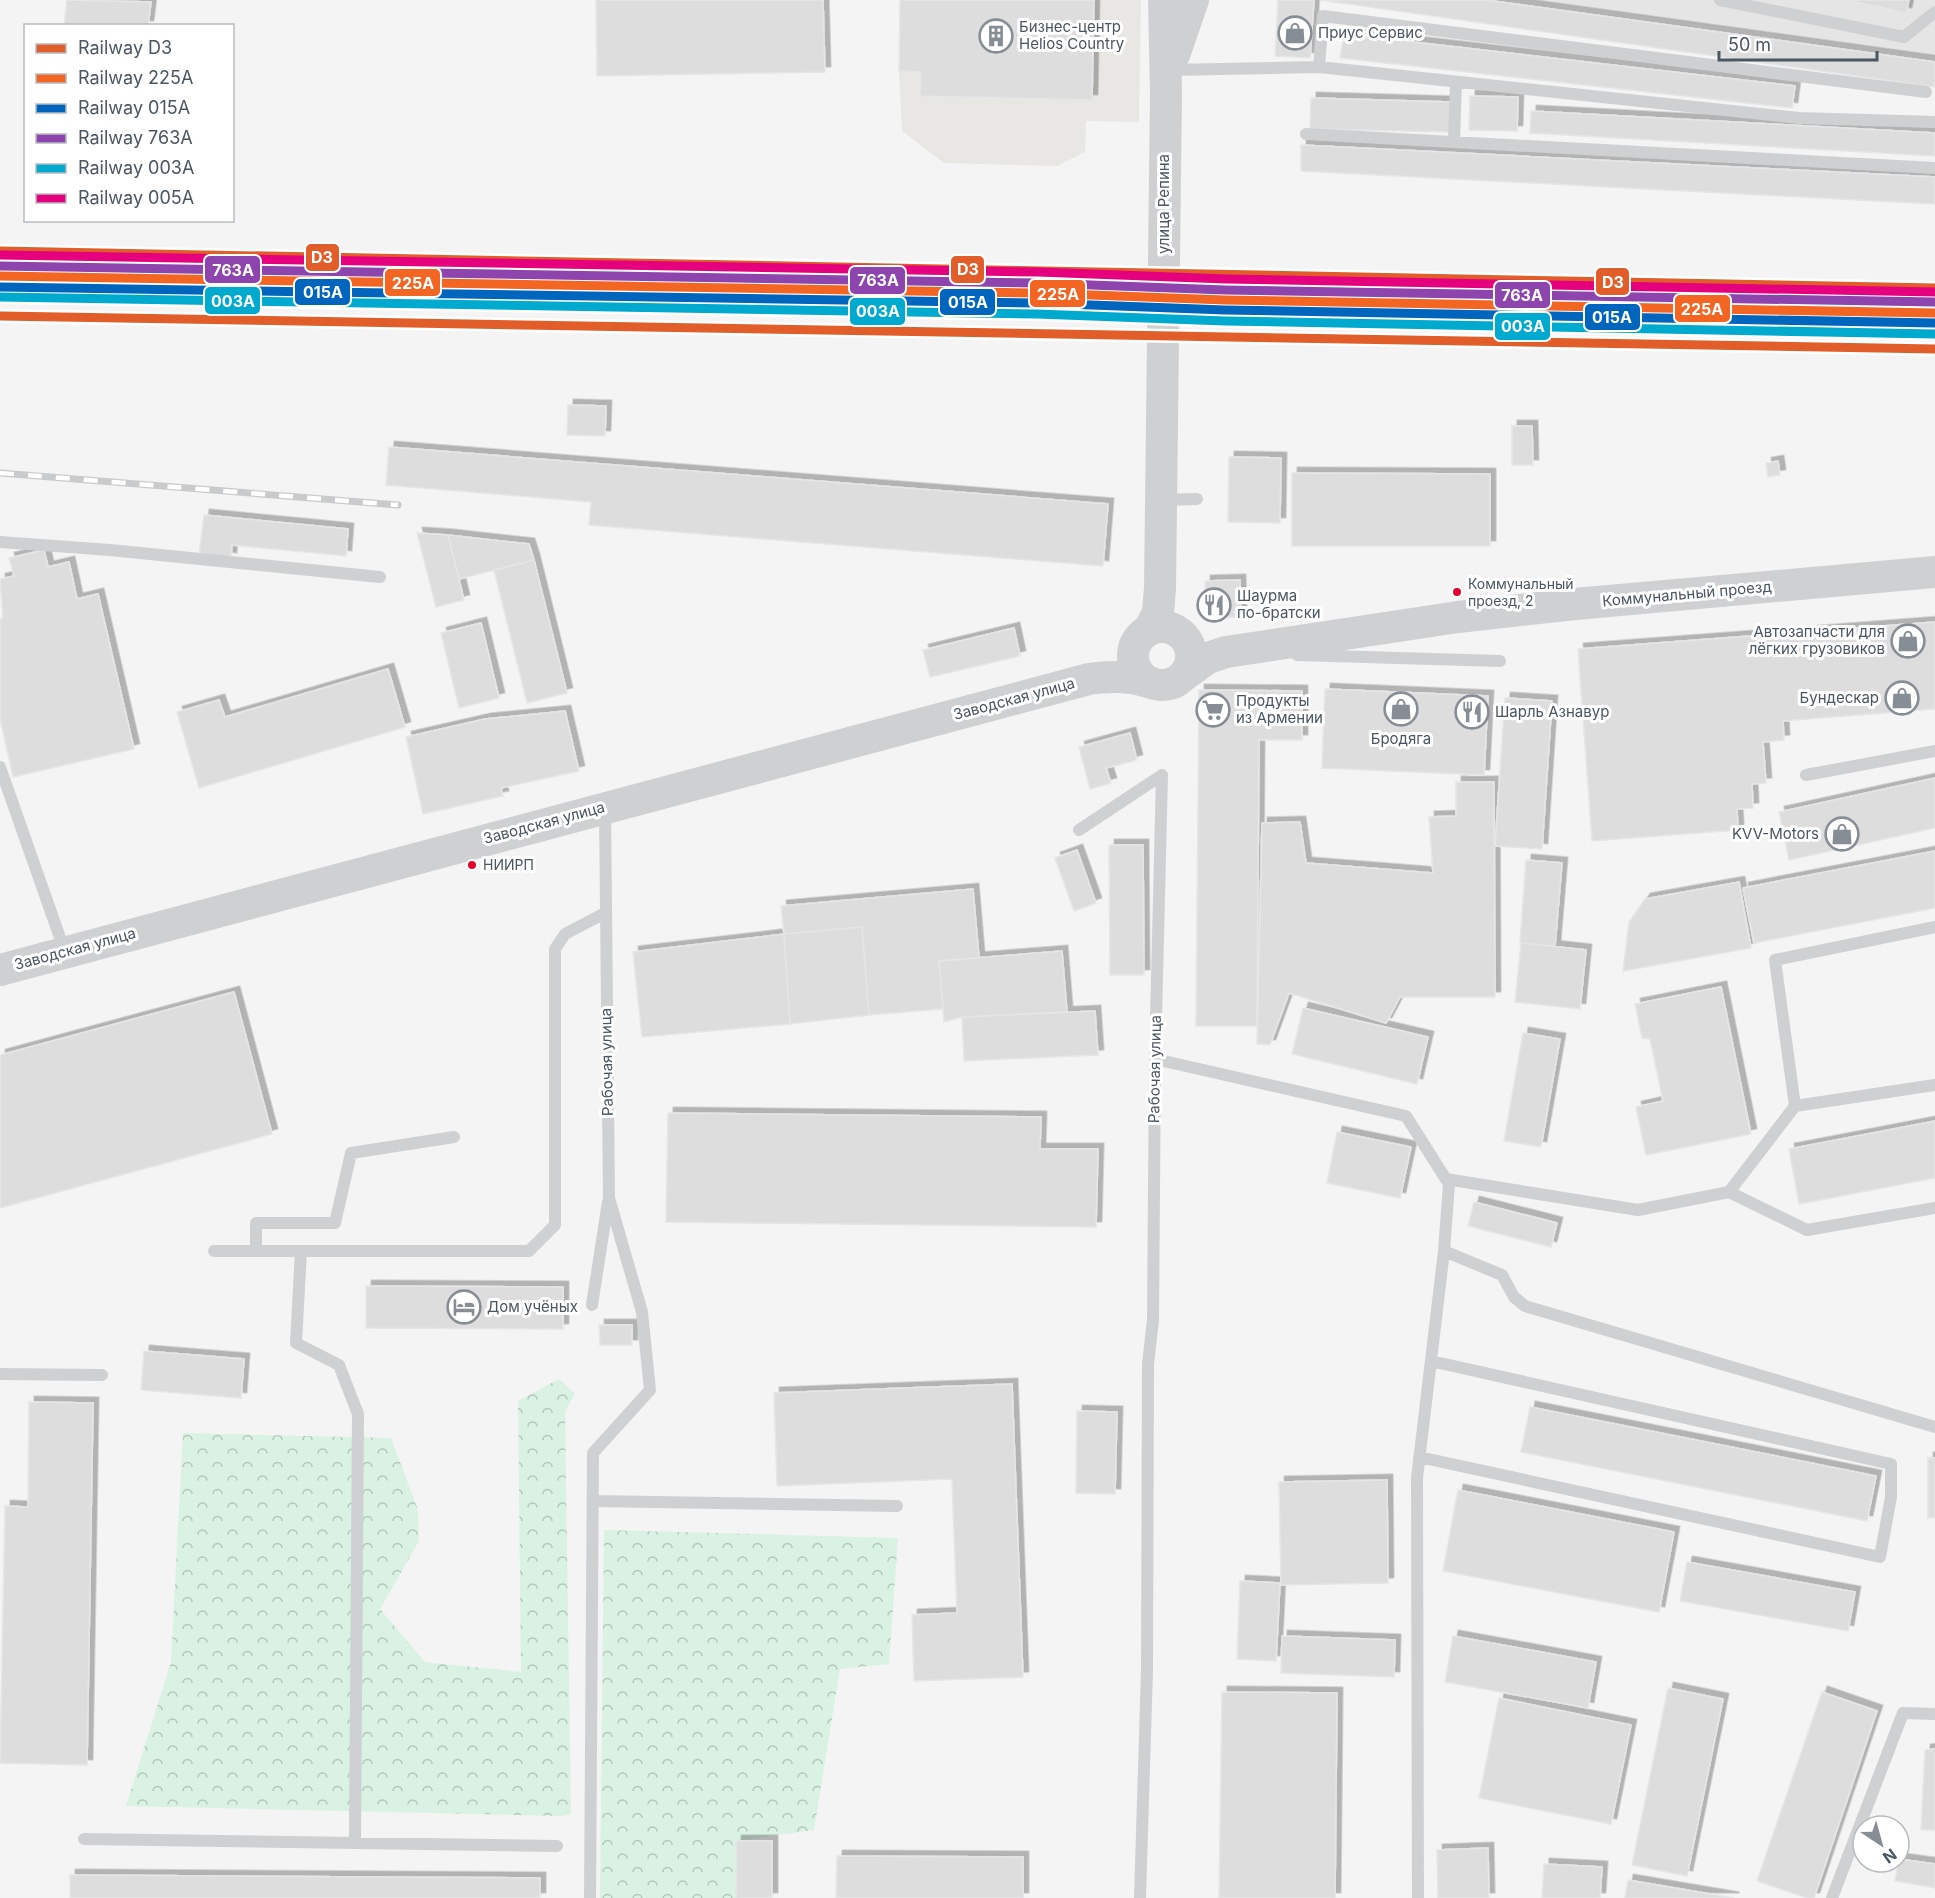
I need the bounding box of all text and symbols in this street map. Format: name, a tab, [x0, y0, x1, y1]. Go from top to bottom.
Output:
shop icon: Приус Сервис	[1277, 15, 1313, 51]
place label: Бизнес-центр Helios Country	[1019, 17, 1125, 53]
building icon: Бизнес-центр Helios Country	[978, 18, 1014, 54]
place label: Приус Сервис	[1318, 23, 1423, 42]
legend	[24, 24, 234, 222]
scale bar	[1719, 24, 1876, 62]
text: 50 m	[1728, 34, 1771, 55]
text: Railway D3	[78, 37, 172, 58]
text: Railway 225А	[78, 67, 193, 88]
text: Railway 015А	[78, 97, 190, 118]
text: Railway 763А	[78, 127, 193, 148]
street label: улица Репина	[1154, 154, 1173, 254]
text: Railway 003А	[78, 157, 194, 178]
text: Railway 005А	[78, 187, 194, 208]
line badge: D3	[305, 243, 340, 272]
text: D3	[311, 247, 333, 267]
line badge: 763А	[204, 255, 261, 284]
line badge: D3	[950, 255, 985, 284]
text: D3	[957, 259, 979, 279]
text: 763А	[212, 260, 254, 280]
line badge: 763А	[849, 266, 906, 295]
line badge: D3	[1595, 267, 1630, 296]
line badge: 225А	[384, 268, 441, 297]
text: 763А	[857, 270, 899, 290]
text: D3	[1602, 272, 1624, 292]
text: 225А	[392, 273, 434, 293]
line badge: 015А	[294, 278, 351, 306]
line badge: 225А	[1029, 279, 1086, 308]
line badge: 763А	[1494, 281, 1551, 309]
text: 015А	[303, 282, 343, 302]
text: 225А	[1037, 284, 1079, 304]
text: 763А	[1501, 285, 1543, 305]
line badge: 003А	[204, 286, 261, 315]
line badge: 015А	[939, 288, 996, 316]
text: 003А	[211, 291, 255, 311]
text: 015А	[948, 292, 988, 312]
line badge: 225А	[1674, 294, 1731, 323]
line badge: 003А	[849, 297, 906, 326]
text: 225А	[1681, 299, 1723, 319]
text: 003А	[856, 301, 900, 321]
line badge: 015А	[1584, 303, 1641, 331]
text: 015А	[1592, 307, 1632, 327]
line badge: 003А	[1494, 312, 1551, 341]
text: 003А	[1501, 316, 1545, 336]
place label: Коммунальный проезд, 2	[1468, 575, 1574, 609]
street label: Коммунальный проезд	[1602, 577, 1772, 610]
place label: Шаурма по-братски	[1237, 586, 1321, 622]
marker: Коммунальный проезд, 2	[1451, 586, 1463, 598]
restaurant icon: Шаурма по-братски	[1196, 587, 1232, 623]
place label: Автозапчасти для лёгких грузовиков	[1749, 622, 1885, 658]
shop icon: Автозапчасти для лёгких грузовиков	[1890, 623, 1926, 659]
street label: Заводская улица	[951, 673, 1077, 724]
shop icon: Бундескар	[1884, 680, 1920, 716]
place label: Бундескар	[1800, 688, 1879, 707]
place label: Продукты из Армении	[1236, 691, 1323, 727]
shop icon: Бродяга	[1383, 691, 1419, 727]
supermarket icon: Продукты из Армении	[1195, 692, 1231, 728]
restaurant icon: Шарль Азнавур	[1454, 694, 1490, 730]
place label: Шарль Азнавур	[1495, 702, 1609, 721]
place label: Бродяга	[1371, 729, 1431, 748]
street label: Заводская улица	[481, 797, 607, 848]
shop icon: KVV-Motors	[1824, 816, 1860, 852]
place label: KVV-Motors	[1732, 824, 1819, 843]
place label: НИИРП	[483, 856, 534, 873]
marker: НИИРП	[466, 859, 478, 871]
street label: Заводская улица	[12, 923, 138, 974]
street label: Рабочая улица	[596, 1008, 617, 1116]
street label: Рабочая улица	[1144, 1015, 1165, 1123]
hotel icon: Дом учёных	[446, 1289, 482, 1325]
place label: Дом учёных	[487, 1297, 578, 1316]
north arrow	[1851, 1814, 1911, 1874]
text: N	[1879, 1844, 1901, 1868]

